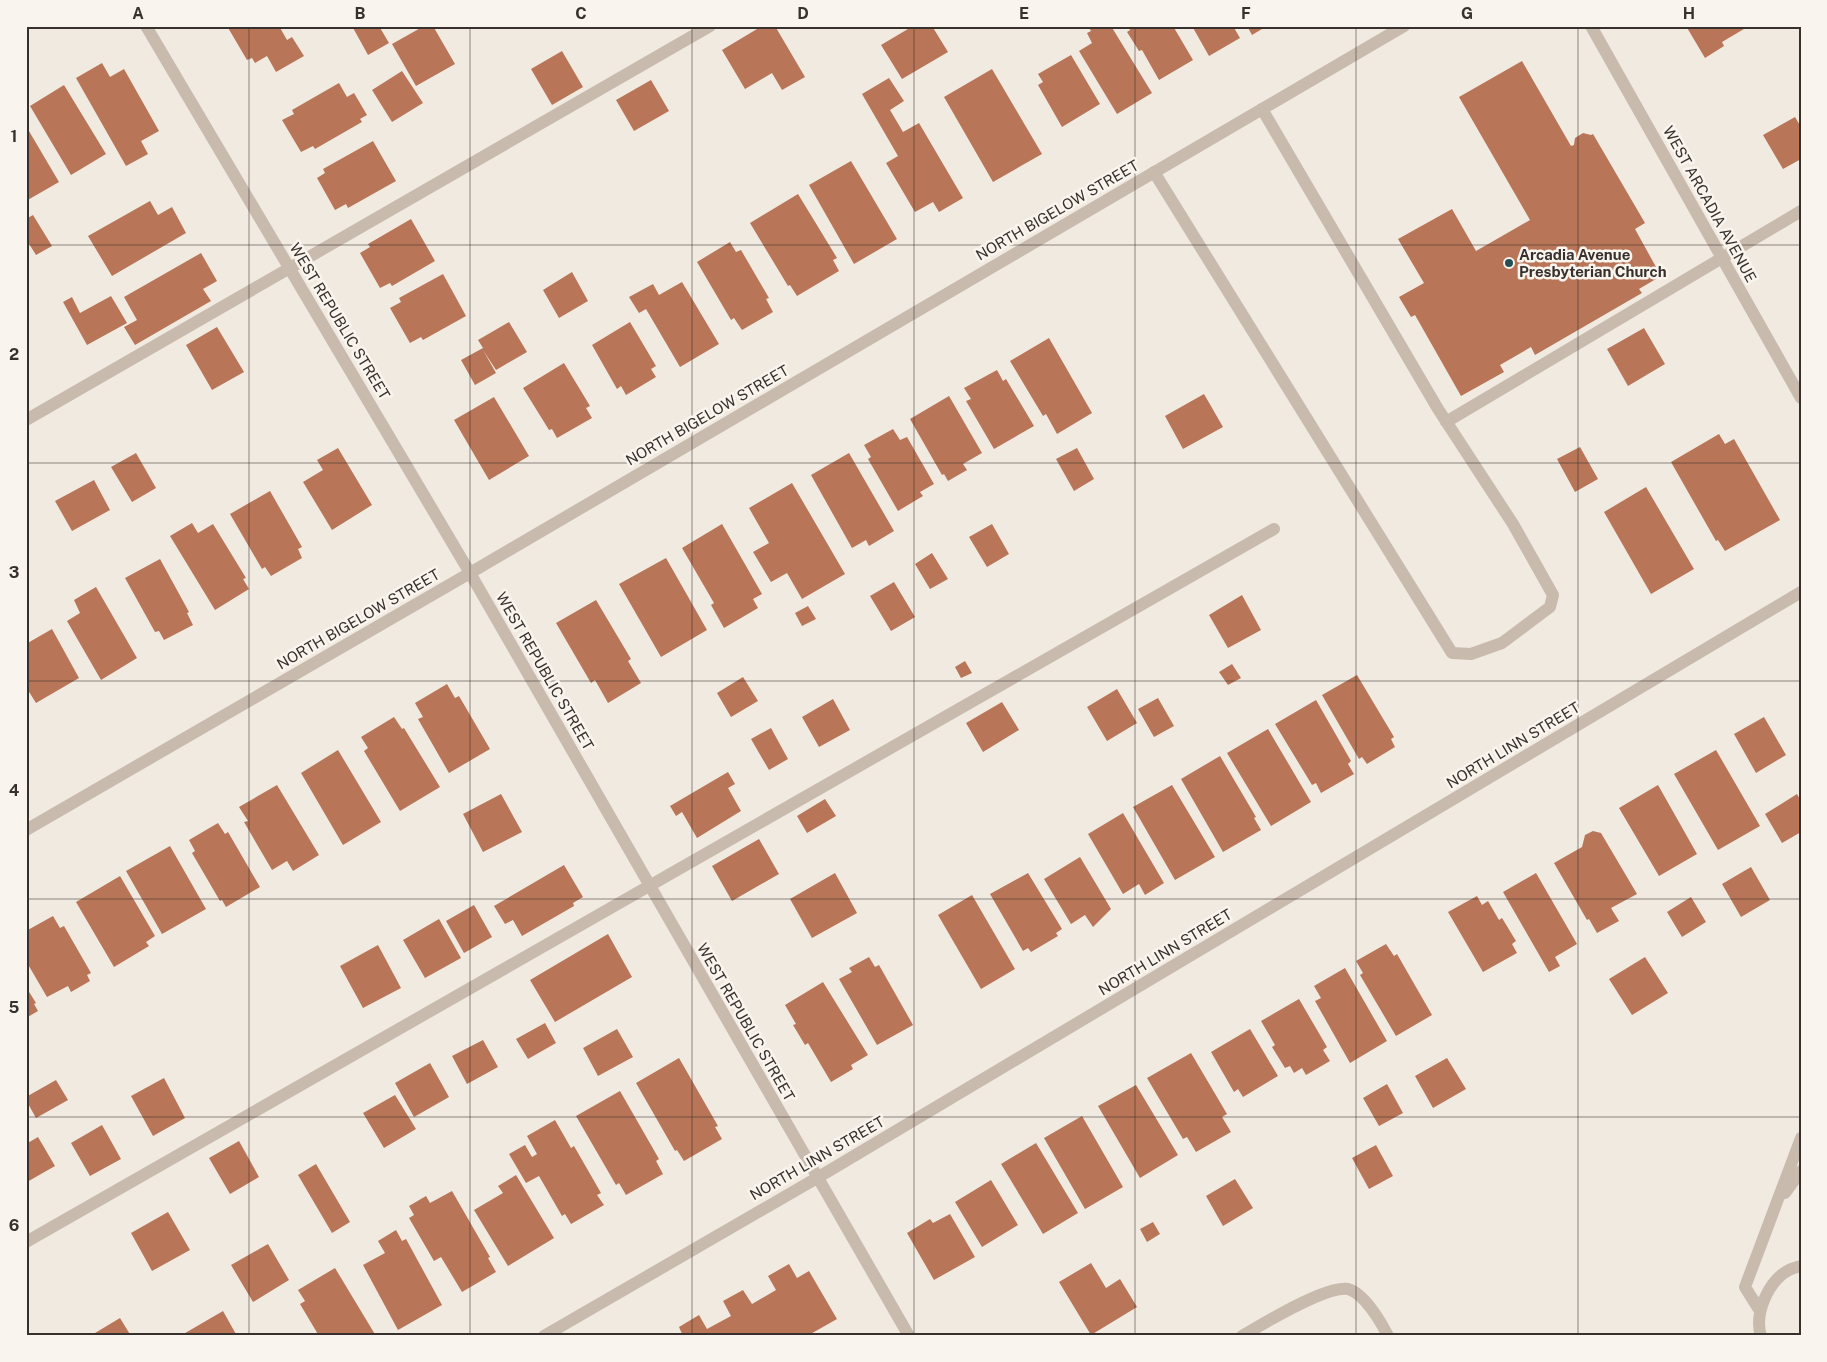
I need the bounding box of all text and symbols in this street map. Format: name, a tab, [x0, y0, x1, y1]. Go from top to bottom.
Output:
text: A	[132, 4, 144, 23]
text: B	[355, 4, 366, 23]
text: C	[575, 4, 587, 23]
text: D	[797, 4, 809, 23]
text: E	[1019, 4, 1029, 23]
text: F	[1241, 4, 1251, 23]
text: G	[1461, 4, 1473, 23]
text: H	[1683, 4, 1695, 23]
street label: WEST ARCADIA AVENUE	[1660, 123, 1760, 285]
text: 1	[11, 127, 17, 146]
street label: NORTH BIGELOW STREET	[973, 156, 1141, 264]
street label: WEST REPUBLIC STREET	[287, 240, 394, 402]
place label: Arcadia Avenue Presbyterian Church	[1519, 246, 1667, 280]
marker: Arcadia Avenue Presbyterian Church	[1503, 257, 1515, 269]
text: 2	[9, 345, 19, 364]
street label: NORTH BIGELOW STREET	[623, 361, 791, 469]
text: 3	[9, 563, 19, 582]
street label: NORTH BIGELOW STREET	[274, 565, 442, 673]
street label: WEST REPUBLIC STREET	[493, 589, 597, 753]
street label: NORTH LINN STREET	[1443, 698, 1583, 791]
text: 4	[9, 781, 20, 800]
street label: NORTH LINN STREET	[1095, 905, 1235, 998]
street label: WEST REPUBLIC STREET	[694, 940, 798, 1104]
text: 5	[9, 998, 20, 1017]
street label: NORTH LINN STREET	[747, 1113, 887, 1203]
text: 6	[9, 1216, 19, 1235]

